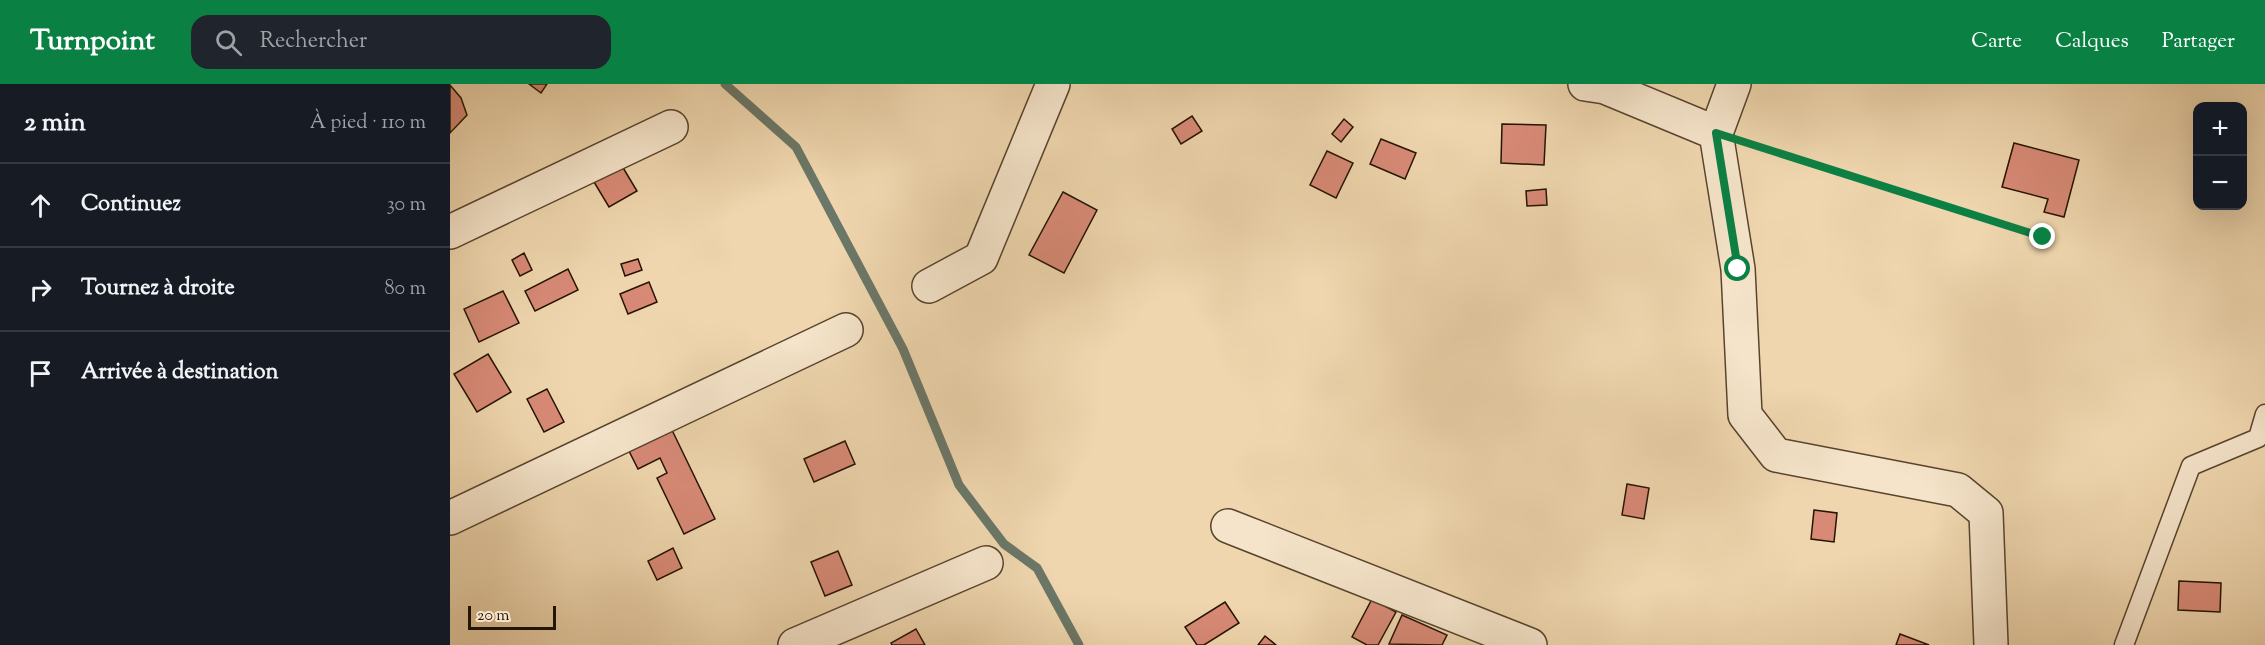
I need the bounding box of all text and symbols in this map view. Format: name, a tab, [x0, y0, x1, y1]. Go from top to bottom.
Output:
search box	[191, 15, 611, 69]
text: Turnpoint	[30, 22, 155, 62]
icon: search	[212, 26, 245, 59]
text: Rechercher	[260, 26, 367, 58]
text: Carte	[1971, 27, 2022, 57]
text: Calques	[2055, 27, 2129, 57]
text: Partager	[2162, 27, 2235, 57]
map controls	[2193, 102, 2247, 210]
button: +	[2193, 102, 2247, 156]
text: 2 min	[24, 105, 86, 142]
text: À pied · 110 m	[310, 109, 426, 138]
button: −	[2193, 156, 2247, 210]
icon: ahead	[24, 189, 57, 222]
text: Continuez	[81, 189, 181, 221]
text: 30 m	[387, 191, 426, 220]
route end	[2029, 223, 2055, 249]
route start	[1724, 255, 1750, 281]
icon: right	[24, 273, 57, 306]
text: Tournez à droite	[81, 273, 235, 305]
text: 80 m	[385, 275, 426, 304]
icon: arrive	[24, 357, 57, 390]
text: Arrivée à destination	[81, 357, 278, 389]
scale bar	[468, 603, 556, 630]
text: 20 m	[477, 605, 510, 628]

